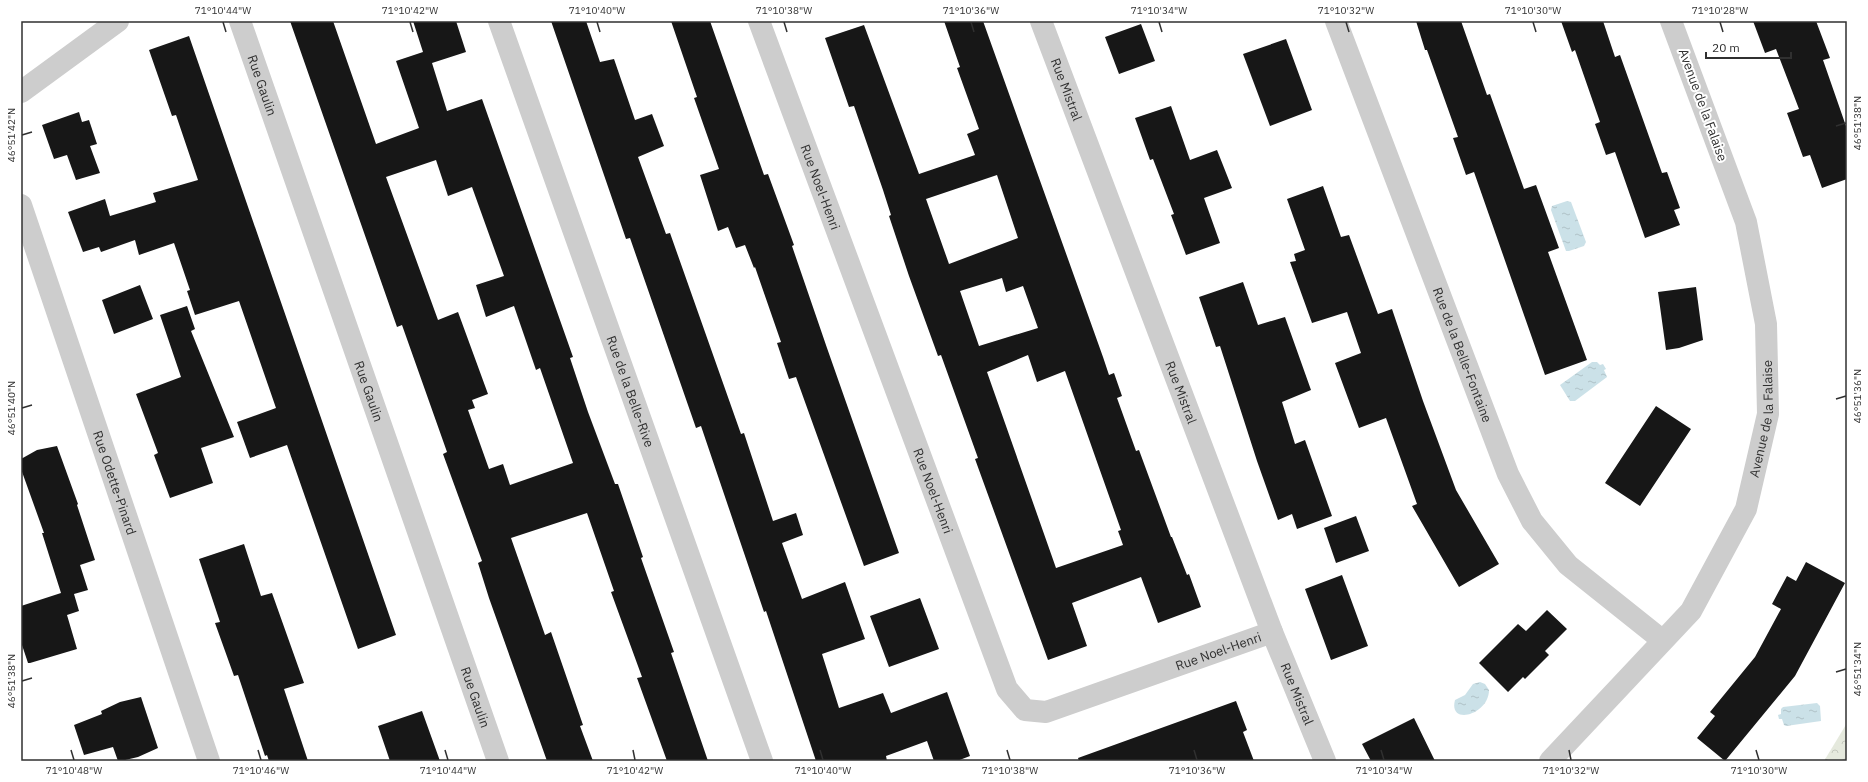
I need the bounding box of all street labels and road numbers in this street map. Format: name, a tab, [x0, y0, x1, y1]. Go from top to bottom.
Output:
street label: Avenue de la Falaise	[1675, 46, 1731, 164]
street label: Rue Gaulin	[244, 52, 281, 118]
street label: Rue Mistral	[1047, 55, 1087, 123]
street label: Rue Noel-Henri	[797, 142, 844, 232]
street label: Rue de la Belle-Fontaine	[1429, 285, 1496, 425]
street label: Rue de la Belle-Rive	[603, 333, 658, 449]
street label: Rue Gaulin	[351, 358, 388, 424]
street label: Rue Mistral	[1162, 359, 1201, 427]
street label: Avenue de la Falaise	[1745, 360, 1777, 479]
street label: Rue Odette-Pinard	[89, 428, 140, 537]
street label: Rue Noel-Henri	[910, 446, 957, 536]
street label: Rue Noel-Henri	[1173, 628, 1263, 674]
street label: Rue Mistral	[1277, 660, 1318, 728]
street label: Rue Gaulin	[457, 664, 494, 730]

